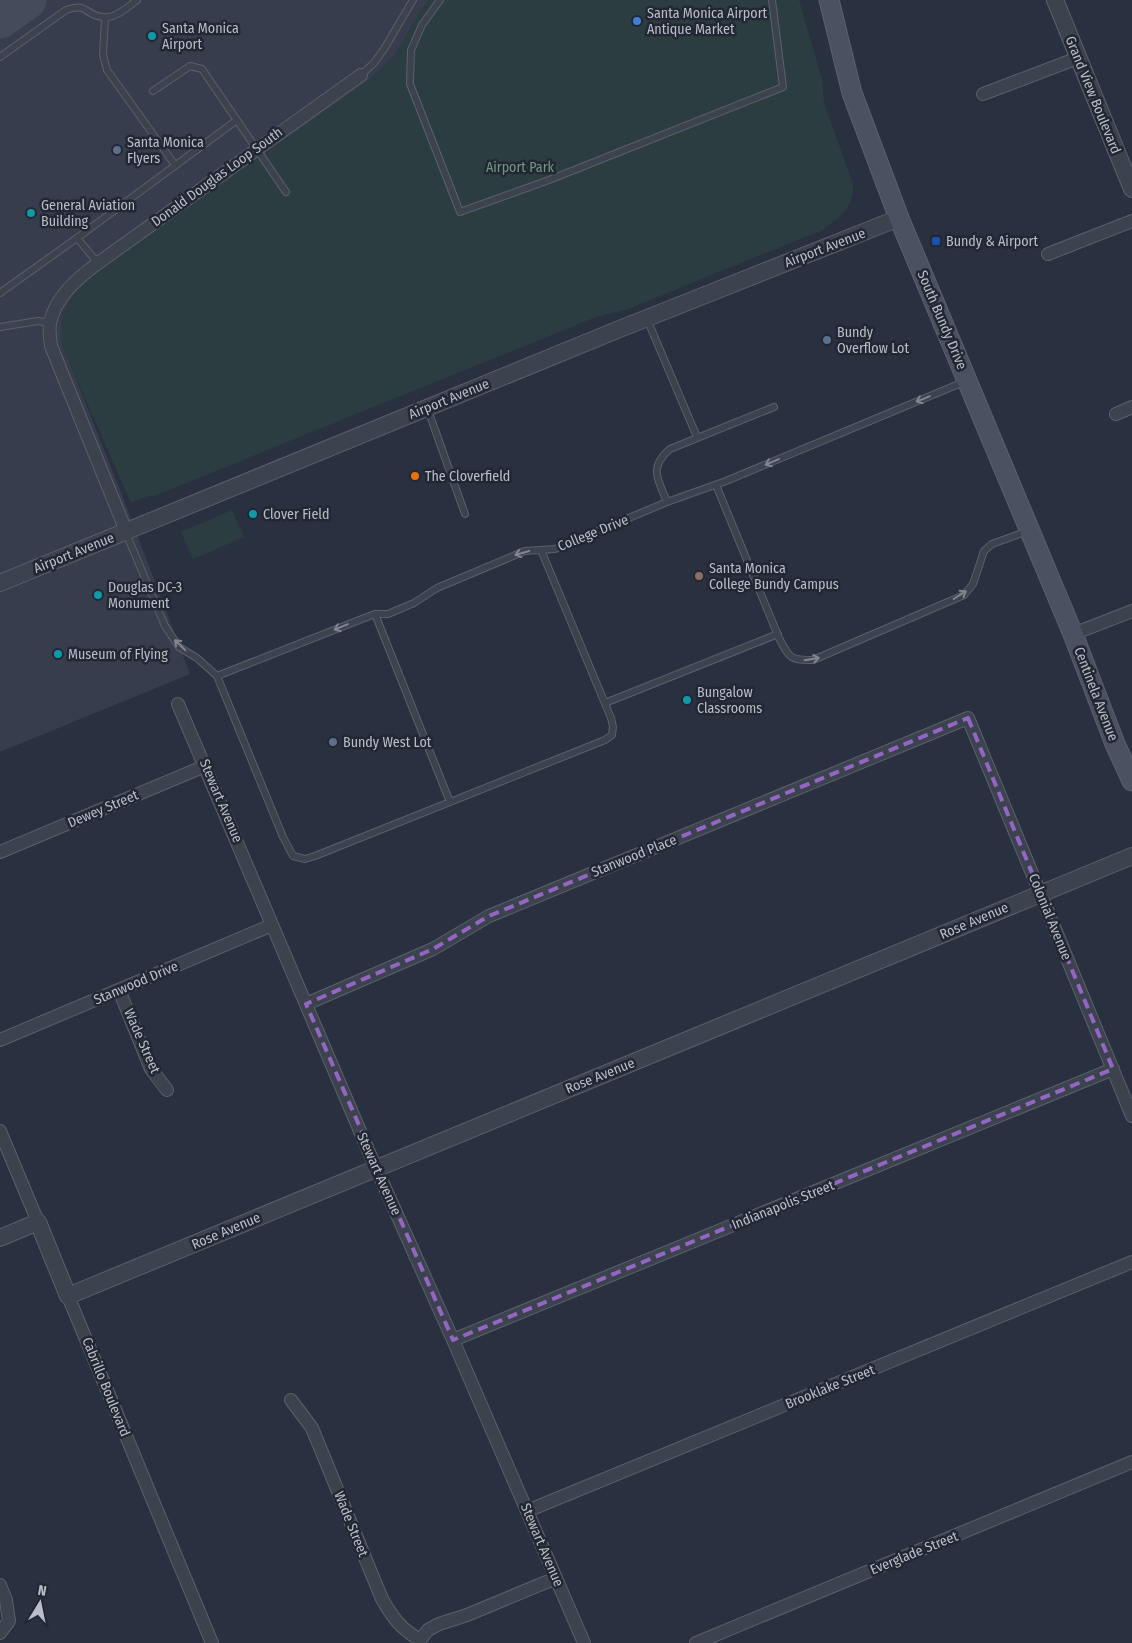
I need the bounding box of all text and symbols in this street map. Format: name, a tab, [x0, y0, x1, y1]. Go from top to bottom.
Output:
place label: Santa Monica Airport Antique Market	[647, 5, 768, 38]
marker: Santa Monica Airport Antique Market	[631, 15, 643, 27]
place label: Santa Monica Airport	[162, 20, 239, 53]
marker: Santa Monica Airport	[146, 30, 158, 42]
street label: Grand View Boulevard	[1062, 34, 1124, 156]
street label: Donald Douglas Loop South	[148, 124, 286, 230]
place label: Santa Monica Flyers	[127, 134, 204, 167]
marker: Santa Monica Flyers	[111, 144, 123, 156]
park label: Airport Park	[486, 159, 555, 176]
place label: General Aviation Building	[41, 197, 135, 230]
marker: General Aviation Building	[25, 207, 37, 219]
street label: Airport Avenue	[782, 225, 868, 271]
place label: Bundy & Airport	[946, 233, 1038, 250]
marker: Bundy & Airport	[930, 235, 942, 247]
street label: South Bundy Drive	[913, 268, 971, 372]
place label: Bundy Overflow Lot	[837, 324, 909, 357]
marker: Bundy Overflow Lot	[821, 334, 833, 346]
street label: Airport Avenue	[406, 375, 492, 423]
one-way arrow	[915, 396, 930, 405]
one-way arrow	[765, 457, 780, 467]
place label: The Cloverfield	[425, 468, 510, 485]
marker: The Cloverfield	[409, 470, 421, 482]
place label: Clover Field	[263, 506, 329, 523]
marker: Clover Field	[247, 508, 259, 520]
street label: College Drive	[555, 511, 631, 555]
street label: Airport Avenue	[31, 529, 117, 577]
one-way arrow	[515, 549, 531, 558]
place label: Santa Monica College Bundy Campus	[709, 560, 839, 593]
marker: Santa Monica College Bundy Campus	[693, 570, 705, 582]
place label: Douglas DC-3 Monument	[108, 579, 182, 612]
marker: Douglas DC-3 Monument	[92, 589, 104, 601]
one-way arrow	[953, 589, 967, 599]
one-way arrow	[334, 623, 350, 632]
one-way arrow	[174, 640, 187, 652]
street label: Centinela Avenue	[1070, 645, 1122, 744]
place label: Museum of Flying	[68, 646, 168, 663]
marker: Museum of Flying	[52, 648, 64, 660]
one-way arrow	[803, 653, 819, 663]
place label: Bungalow Classrooms	[697, 684, 762, 717]
marker: Bungalow Classrooms	[681, 694, 693, 706]
place label: Bundy West Lot	[343, 734, 432, 751]
marker: Bundy West Lot	[327, 736, 339, 748]
street label: Stewart Avenue	[196, 757, 246, 845]
street label: Dewey Street	[65, 786, 141, 831]
street label: Stanwood Place	[589, 831, 679, 881]
street label: Colonial Avenue	[1025, 871, 1075, 963]
street label: Rose Avenue	[937, 899, 1011, 943]
street label: Stanwood Drive	[91, 958, 181, 1008]
street label: Wade Street	[120, 1006, 164, 1076]
street label: Rose Avenue	[563, 1054, 637, 1098]
street label: Stewart Avenue	[353, 1130, 405, 1218]
street label: Indianapolis Street	[729, 1177, 837, 1233]
street label: Rose Avenue	[189, 1209, 263, 1253]
street label: Cabrillo Boulevard	[78, 1335, 134, 1439]
street label: Brooklake Street	[783, 1361, 878, 1413]
street label: Wade Street	[330, 1489, 372, 1560]
street label: Stewart Avenue	[517, 1501, 567, 1589]
street label: Everglade Street	[868, 1527, 961, 1578]
north arrow	[15, 1578, 65, 1628]
text: N	[37, 1582, 48, 1600]

